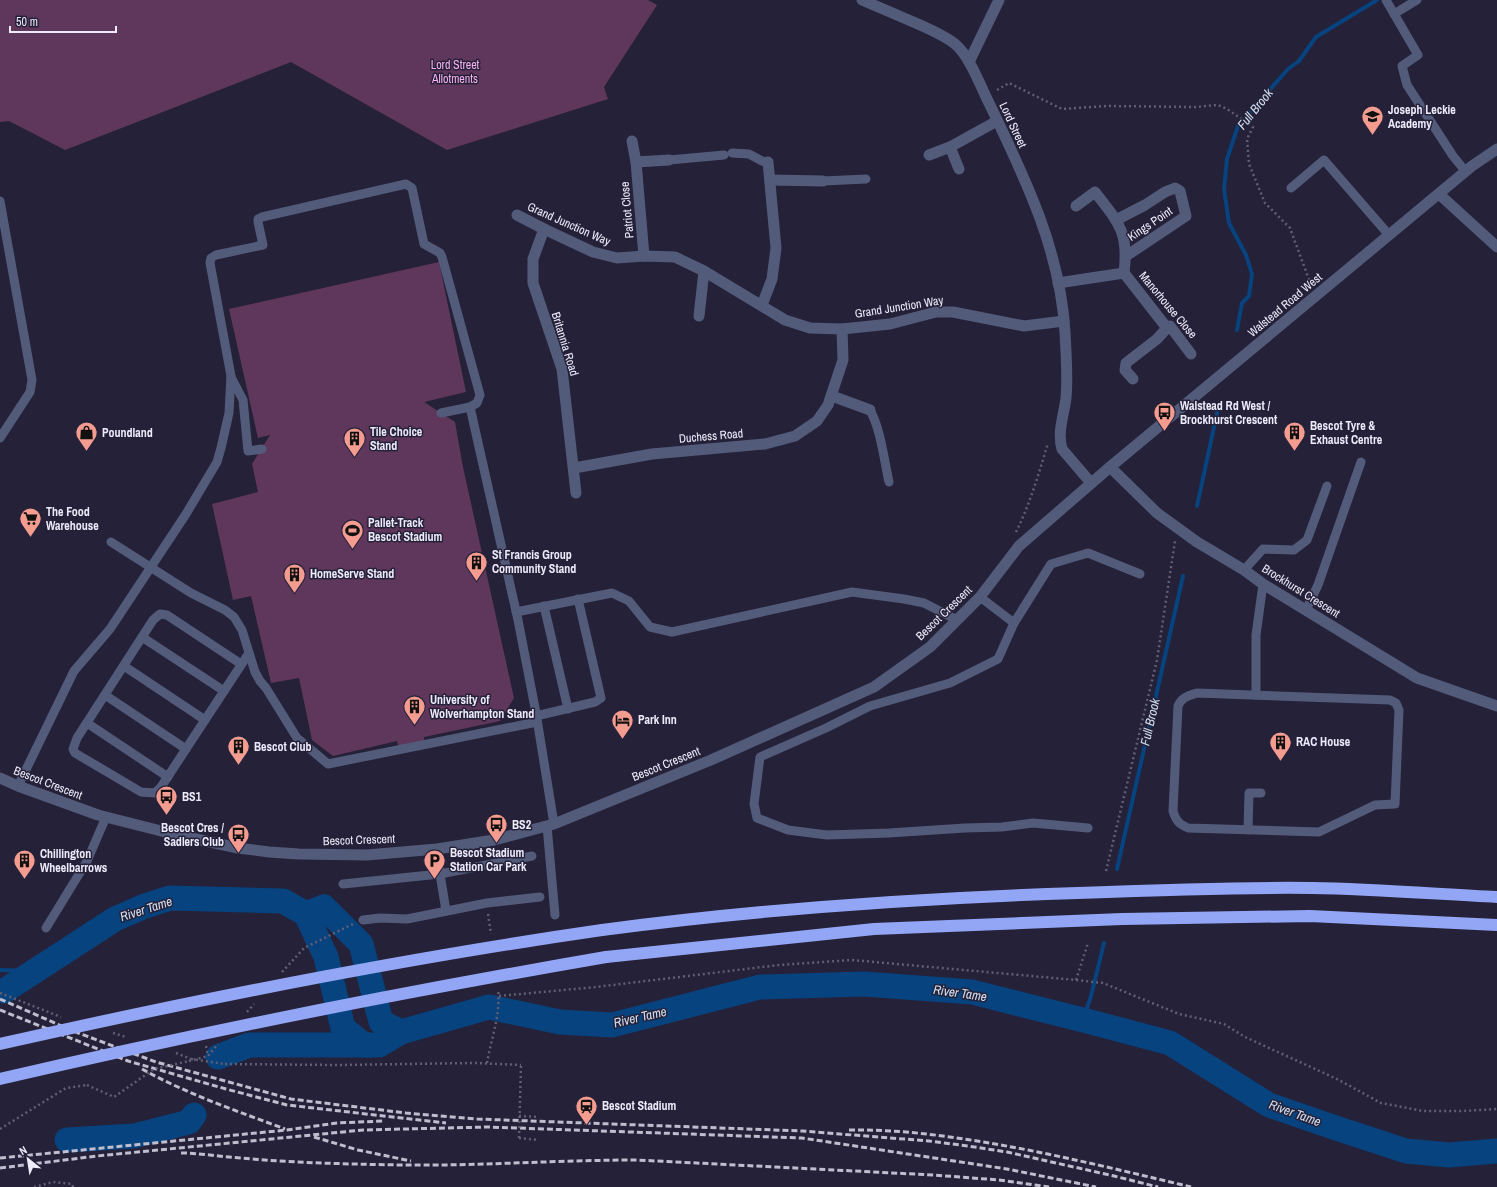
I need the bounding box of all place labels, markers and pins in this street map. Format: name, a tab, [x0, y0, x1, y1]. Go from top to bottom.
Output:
place label: Joseph Leckie Academy	[1388, 102, 1456, 132]
school or university icon: Joseph Leckie Academy	[1359, 104, 1385, 137]
place label: Walstead Rd West / Brockhurst Crescent	[1180, 398, 1278, 428]
bus stop icon: Walstead Rd West / Brockhurst Crescent	[1152, 400, 1178, 433]
place label: Bescot Tyre & Exhaust Centre	[1310, 418, 1383, 448]
shop icon: Poundland	[73, 420, 99, 453]
building icon: Bescot Tyre & Exhaust Centre	[1281, 420, 1307, 453]
place label: Tile Choice Stand	[370, 424, 423, 454]
place label: Poundland	[102, 425, 153, 441]
building icon: Tile Choice Stand	[341, 426, 367, 459]
place label: The Food Warehouse	[46, 504, 99, 534]
supermarket icon: The Food Warehouse	[17, 506, 43, 539]
place label: Pallet-Track Bescot Stadium	[368, 515, 443, 545]
sports icon: Pallet-Track Bescot Stadium	[339, 517, 365, 550]
place label: St Francis Group Community Stand	[492, 547, 576, 577]
building icon: St Francis Group Community Stand	[463, 549, 489, 582]
building icon: HomeServe Stand	[281, 561, 307, 594]
place label: HomeServe Stand	[310, 566, 394, 582]
place label: University of Wolverhampton Stand	[430, 692, 534, 722]
building icon: University of Wolverhampton Stand	[401, 694, 427, 727]
hotel icon: Park Inn	[609, 707, 635, 740]
place label: Park Inn	[638, 712, 677, 728]
building icon: RAC House	[1268, 729, 1294, 762]
building icon: Bescot Club	[225, 734, 251, 767]
place label: RAC House	[1296, 734, 1351, 750]
place label: Bescot Club	[254, 739, 311, 755]
bus stop icon: BS1	[154, 784, 180, 817]
place label: BS1	[182, 789, 202, 805]
bus stop icon: BS2	[483, 812, 509, 845]
place label: BS2	[512, 817, 532, 833]
place label: Bescot Cres / Sadlers Club	[161, 820, 224, 850]
bus stop icon: Bescot Cres / Sadlers Club	[226, 822, 252, 855]
place label: Bescot Stadium Station Car Park	[450, 845, 527, 875]
place label: Chillington Wheelbarrows	[40, 846, 108, 876]
parking icon: Bescot Stadium Station Car Park	[422, 847, 448, 880]
building icon: Chillington Wheelbarrows	[12, 848, 38, 881]
station icon: Bescot Stadium	[574, 1093, 600, 1126]
place label: Bescot Stadium	[602, 1098, 677, 1114]

